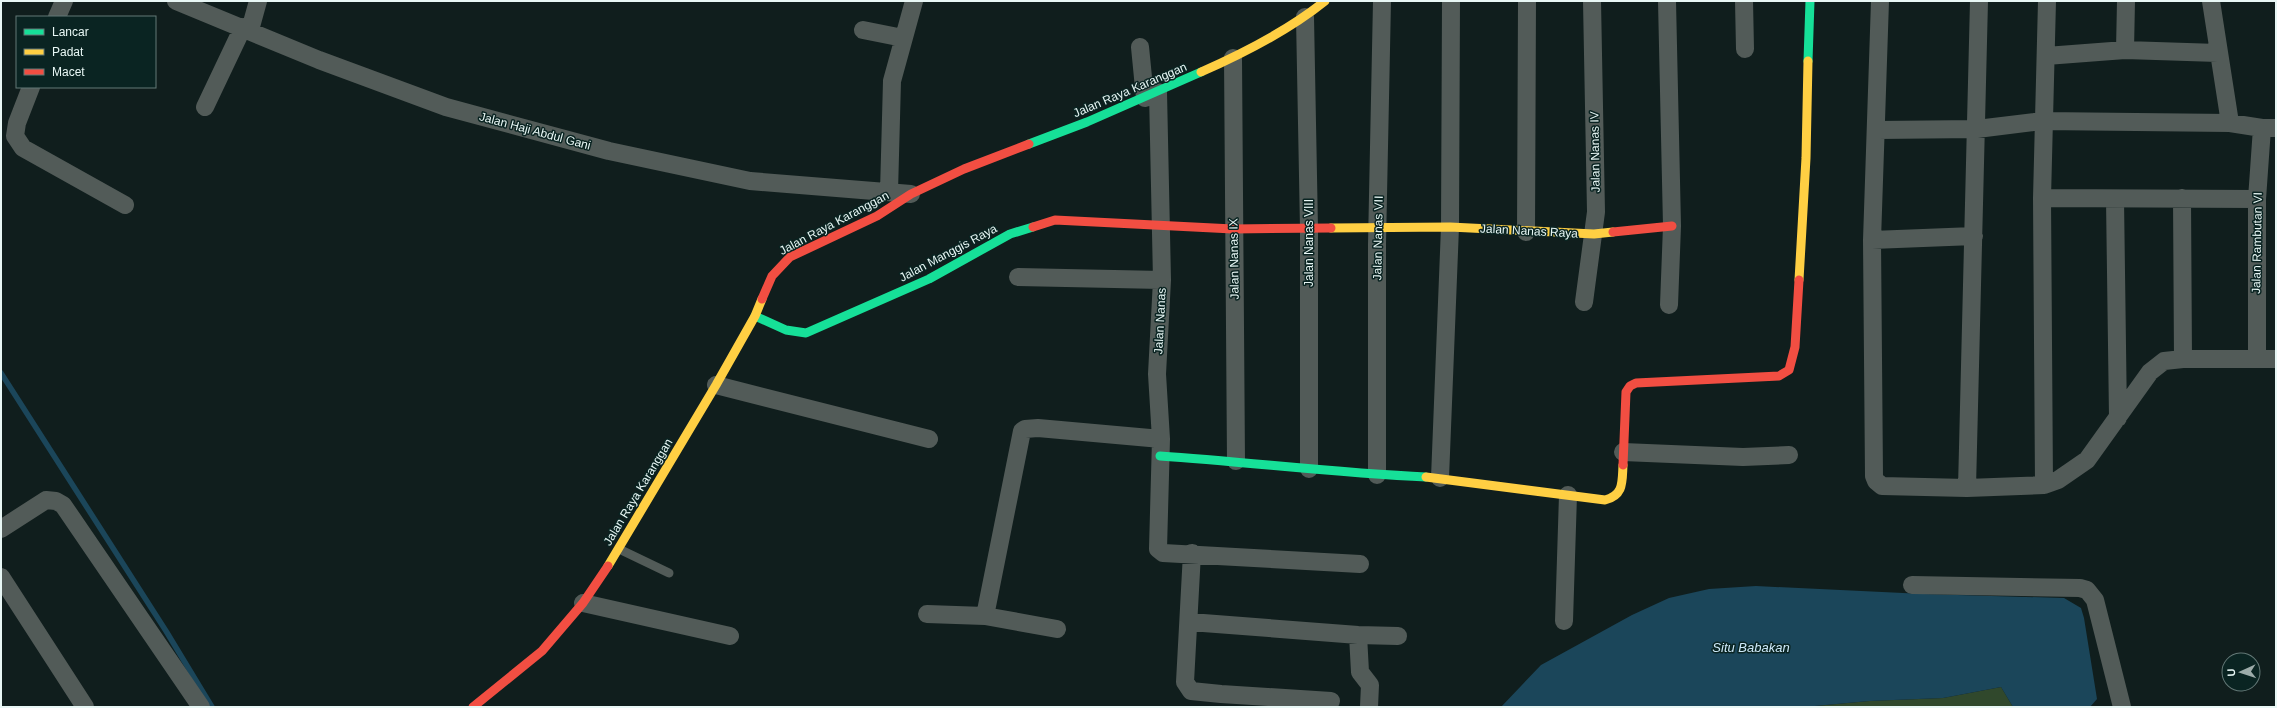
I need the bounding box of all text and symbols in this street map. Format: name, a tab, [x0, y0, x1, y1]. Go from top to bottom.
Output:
legend	[16, 16, 156, 88]
text: Lancar	[52, 25, 89, 39]
text: Padat	[52, 45, 84, 59]
street label: Jalan Raya Karanggan	[1071, 60, 1189, 120]
text: Macet	[52, 65, 85, 79]
street label: Jalan Haji Abdul Gani	[478, 109, 592, 153]
street label: Jalan Nanas IV	[1587, 111, 1603, 193]
street label: Jalan Raya Karanggan	[777, 188, 891, 258]
street label: Jalan Rambutan VI	[2249, 192, 2265, 294]
street label: Jalan Nanas VII	[1370, 196, 1386, 280]
street label: Jalan Nanas VIII	[1302, 199, 1316, 287]
street label: Jalan Nanas IX	[1226, 218, 1242, 300]
street label: Jalan Manggis Raya	[897, 221, 1000, 285]
street label: Jalan Nanas Raya	[1480, 221, 1579, 241]
street label: Jalan Nanas	[1151, 287, 1169, 355]
street label: Jalan Raya Karanggan	[601, 436, 675, 548]
water label: Situ Babakan	[1712, 640, 1790, 655]
north arrow	[2221, 652, 2261, 692]
text: U	[2225, 668, 2237, 677]

